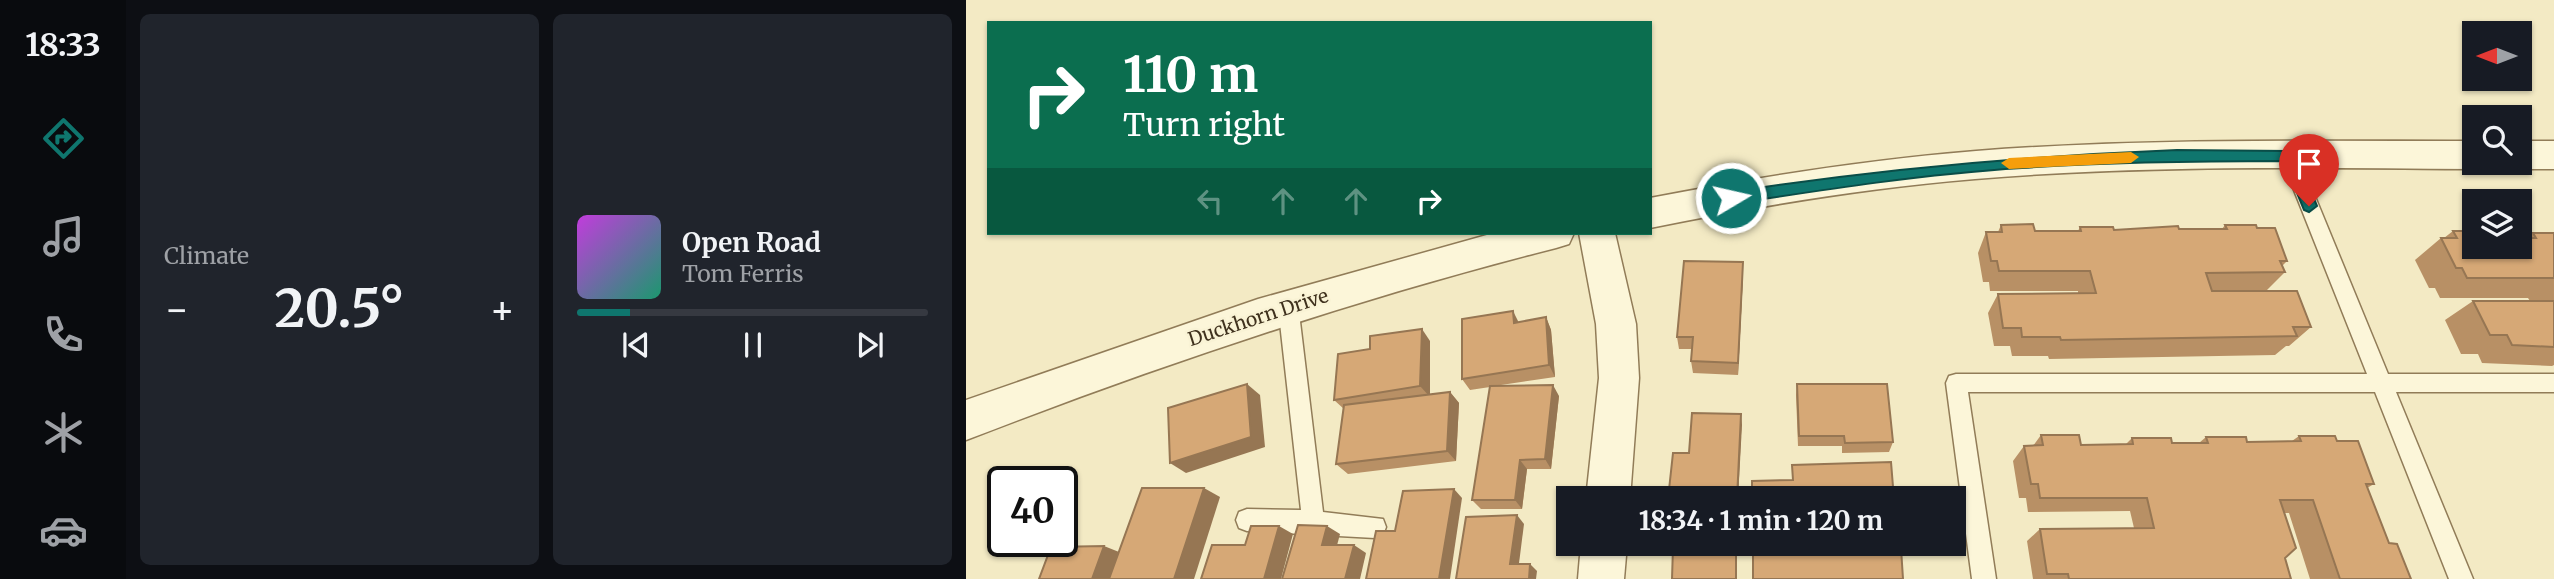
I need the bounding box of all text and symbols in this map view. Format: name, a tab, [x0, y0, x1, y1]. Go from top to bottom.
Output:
north arrow	[2462, 21, 2532, 91]
map controls	[2462, 21, 2532, 259]
text: 18:33	[25, 25, 101, 65]
text: 110 m	[1123, 44, 1258, 105]
icon: right	[1008, 49, 1099, 140]
text: Turn right	[1123, 105, 1285, 145]
button: search	[2462, 105, 2532, 175]
icon: directions	[39, 114, 88, 163]
pin	[2279, 134, 2339, 206]
icon: arrive	[2290, 145, 2328, 183]
position arrow	[1694, 161, 1768, 235]
icon: left	[1191, 182, 1229, 220]
icon: ahead	[1264, 182, 1302, 220]
icon: ahead	[1337, 182, 1375, 220]
icon: right	[1410, 182, 1448, 220]
button: layers	[2462, 189, 2532, 259]
icon: music	[39, 212, 88, 261]
text: Open Road	[682, 226, 821, 259]
text: Climate	[164, 241, 249, 270]
text: Tom Ferris	[682, 259, 804, 288]
text: 20.5°	[275, 276, 404, 341]
street label: Duckhorn Drive	[1185, 283, 1331, 351]
text: −	[164, 286, 189, 333]
text: +	[490, 286, 515, 333]
icon: phone	[39, 310, 88, 359]
icon: previous	[617, 326, 655, 364]
icon: pause	[734, 326, 772, 364]
icon: next	[851, 326, 889, 364]
icon: climate	[39, 408, 88, 457]
speed limit sign: 40	[987, 466, 1078, 557]
text: 18:34 · 1 min · 120 m	[1639, 504, 1883, 537]
icon: car	[39, 506, 88, 555]

